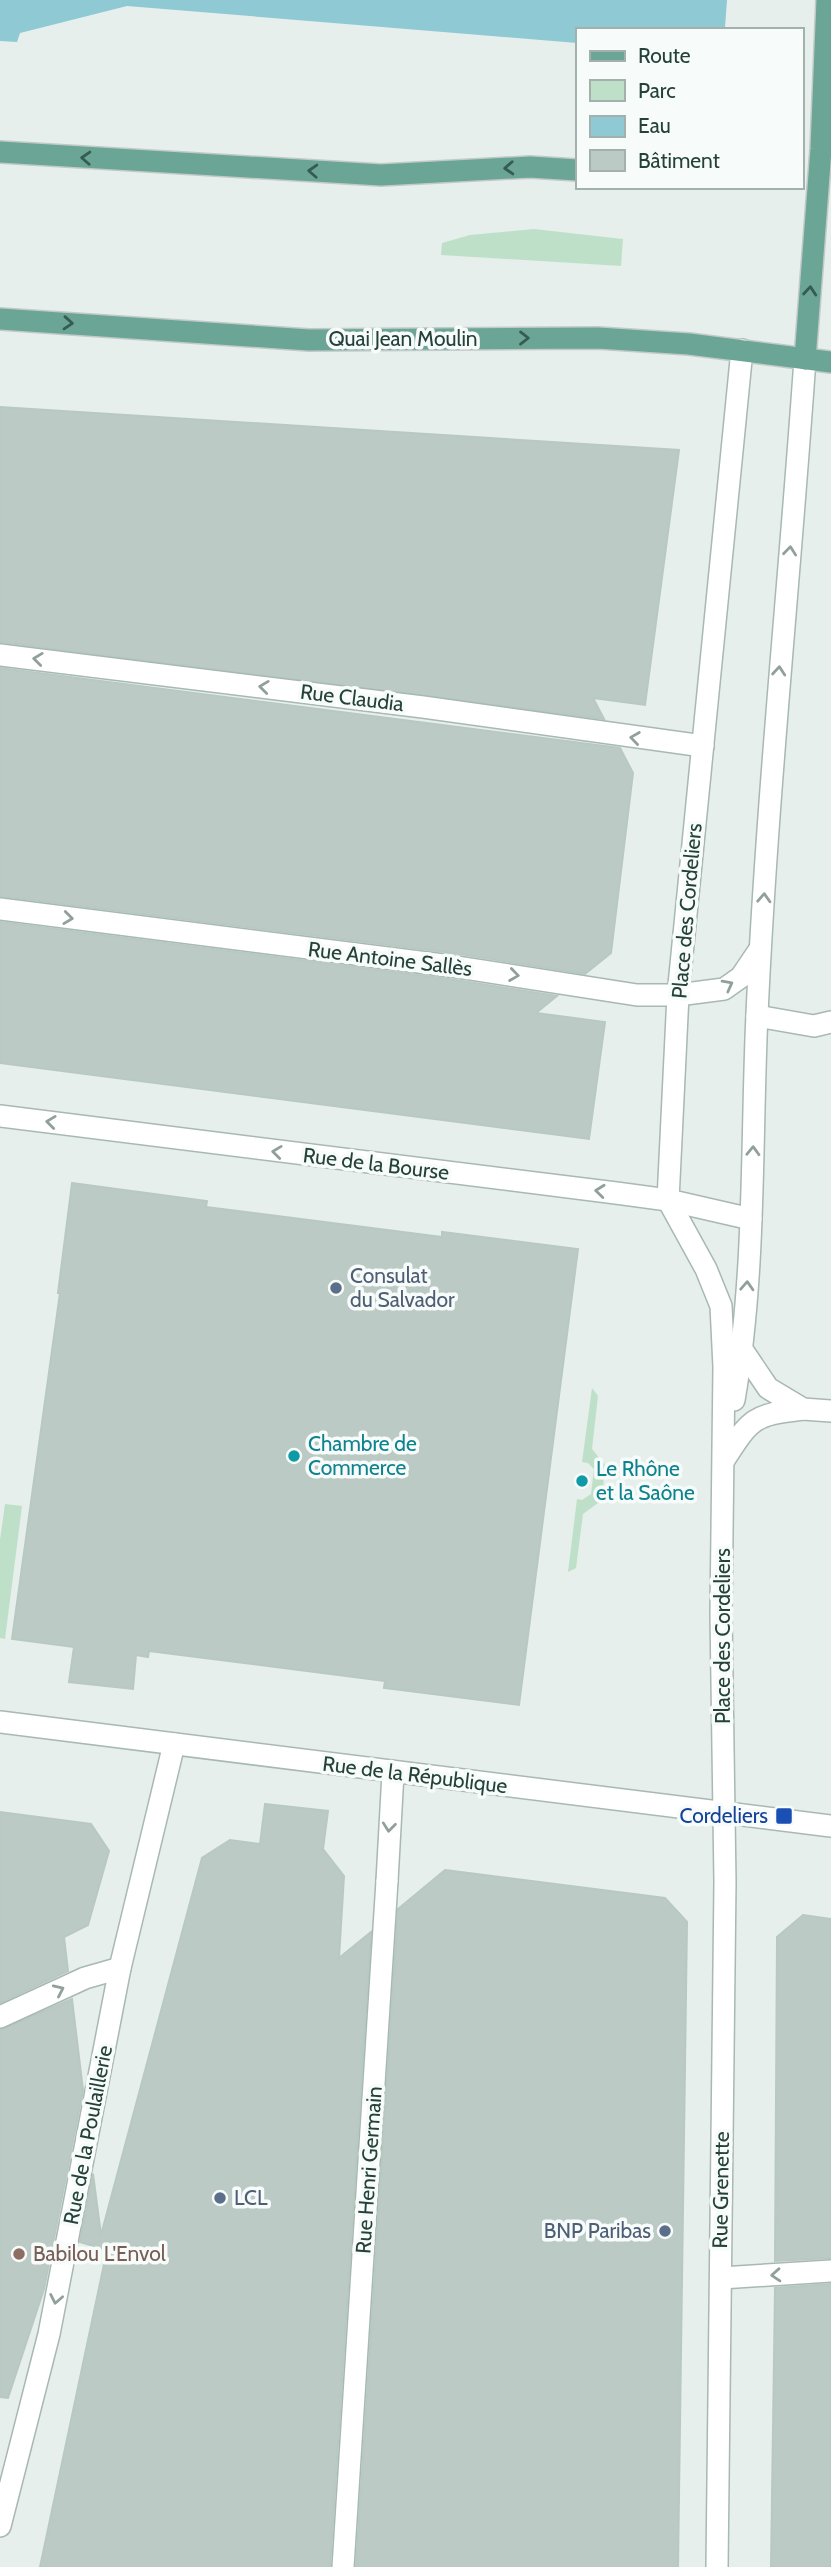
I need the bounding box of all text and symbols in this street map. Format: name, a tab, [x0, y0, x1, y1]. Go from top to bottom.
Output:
legend	[576, 28, 803, 189]
text: Route	[638, 43, 691, 68]
text: Parc	[638, 78, 676, 103]
text: Eau	[638, 113, 671, 138]
text: Bâtiment	[638, 148, 720, 173]
one-way arrow	[80, 150, 91, 165]
one-way arrow	[503, 160, 514, 175]
one-way arrow	[307, 164, 318, 179]
one-way arrow	[802, 285, 817, 296]
one-way arrow	[63, 316, 74, 331]
street label: Quai Jean Moulin	[328, 326, 478, 351]
one-way arrow	[519, 330, 530, 346]
one-way arrow	[782, 545, 797, 556]
one-way arrow	[32, 652, 44, 667]
one-way arrow	[771, 666, 786, 677]
street label: Rue Claudia	[299, 679, 405, 716]
one-way arrow	[258, 680, 270, 695]
one-way arrow	[629, 731, 641, 746]
street label: Place des Cordeliers	[666, 822, 707, 1000]
one-way arrow	[756, 893, 771, 904]
one-way arrow	[62, 910, 74, 925]
street label: Rue Antoine Sallès	[307, 936, 474, 981]
one-way arrow	[508, 967, 520, 982]
one-way arrow	[720, 979, 733, 993]
one-way arrow	[45, 1115, 57, 1130]
street label: Rue de la Bourse	[302, 1142, 451, 1185]
one-way arrow	[271, 1144, 283, 1159]
one-way arrow	[745, 1145, 760, 1156]
one-way arrow	[594, 1184, 605, 1199]
place label: Consulat du Salvador	[350, 1263, 455, 1312]
marker: Consulat du Salvador	[328, 1280, 344, 1296]
one-way arrow	[739, 1280, 754, 1291]
place label: Chambre de Commerce	[308, 1431, 417, 1480]
marker: Chambre de Commerce	[286, 1448, 302, 1464]
place label: Le Rhône et la Saône	[596, 1456, 695, 1505]
marker: Le Rhône et la Saône	[574, 1473, 590, 1489]
street label: Place des Cordeliers	[710, 1548, 735, 1724]
street label: Rue de la République	[321, 1751, 509, 1798]
place label: Cordeliers	[680, 1803, 768, 1828]
marker: Cordeliers	[774, 1806, 794, 1826]
one-way arrow	[382, 1821, 397, 1833]
one-way arrow	[52, 1984, 64, 1998]
street label: Rue de la Poulaillerie	[58, 2043, 117, 2227]
street label: Rue Henri Germain	[350, 2085, 387, 2255]
street label: Rue Grenette	[707, 2131, 734, 2249]
place label: LCL	[234, 2185, 268, 2210]
marker: LCL	[212, 2190, 228, 2206]
place label: BNP Paribas	[544, 2218, 651, 2243]
marker: BNP Paribas	[657, 2223, 673, 2239]
place label: Babilou L'Envol	[33, 2241, 166, 2266]
marker: Babilou L'Envol	[11, 2246, 27, 2262]
one-way arrow	[770, 2267, 781, 2282]
one-way arrow	[49, 2293, 64, 2305]

